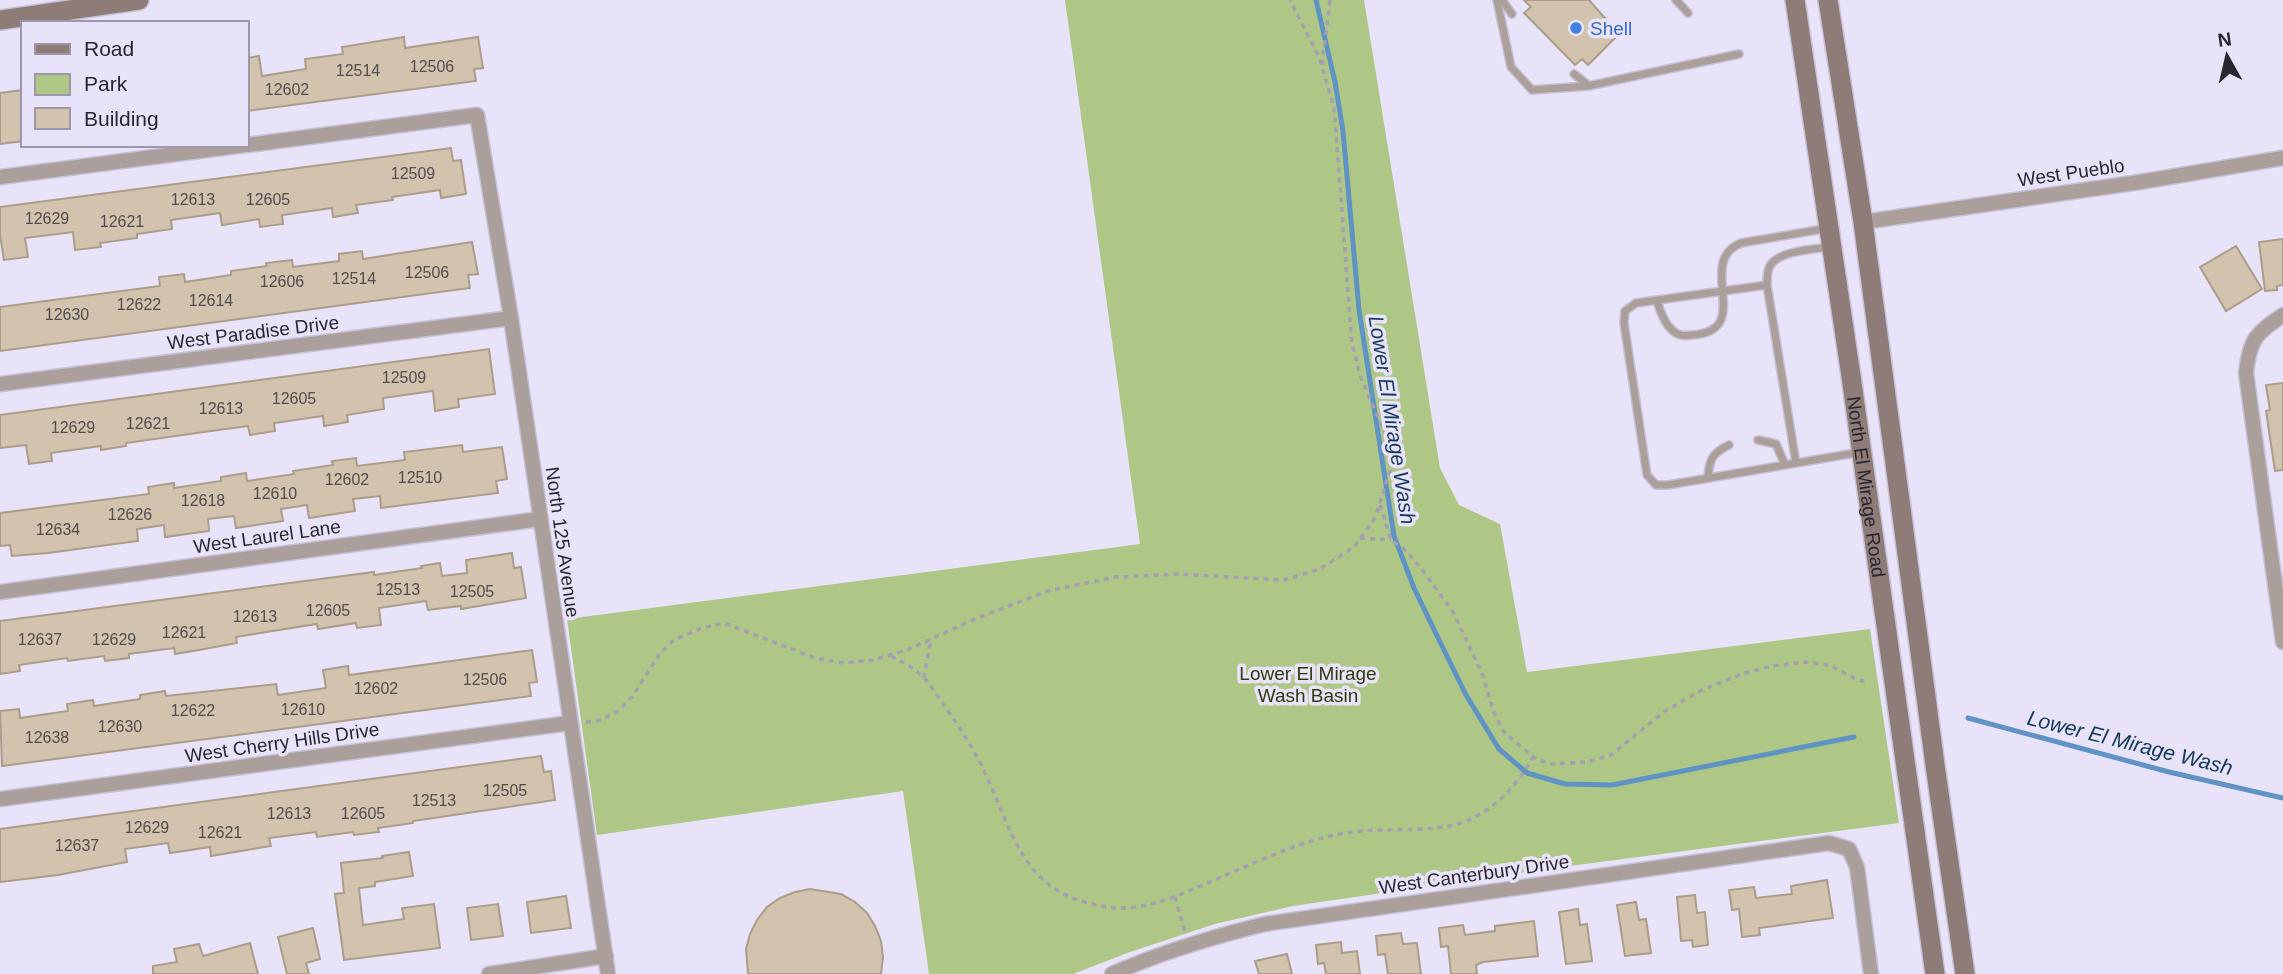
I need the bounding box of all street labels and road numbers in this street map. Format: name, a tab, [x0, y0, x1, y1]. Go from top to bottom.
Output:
street label: West Pueblo	[2016, 155, 2126, 190]
street label: West Paradise Drive	[166, 312, 340, 353]
street label: North El Mirage Road	[1843, 395, 1889, 579]
street label: North 125 Avenue	[542, 465, 583, 619]
street label: West Laurel Lane	[192, 516, 342, 557]
street label: West Cherry Hills Drive	[184, 718, 381, 767]
street label: West Canterbury Drive	[1378, 851, 1571, 898]

